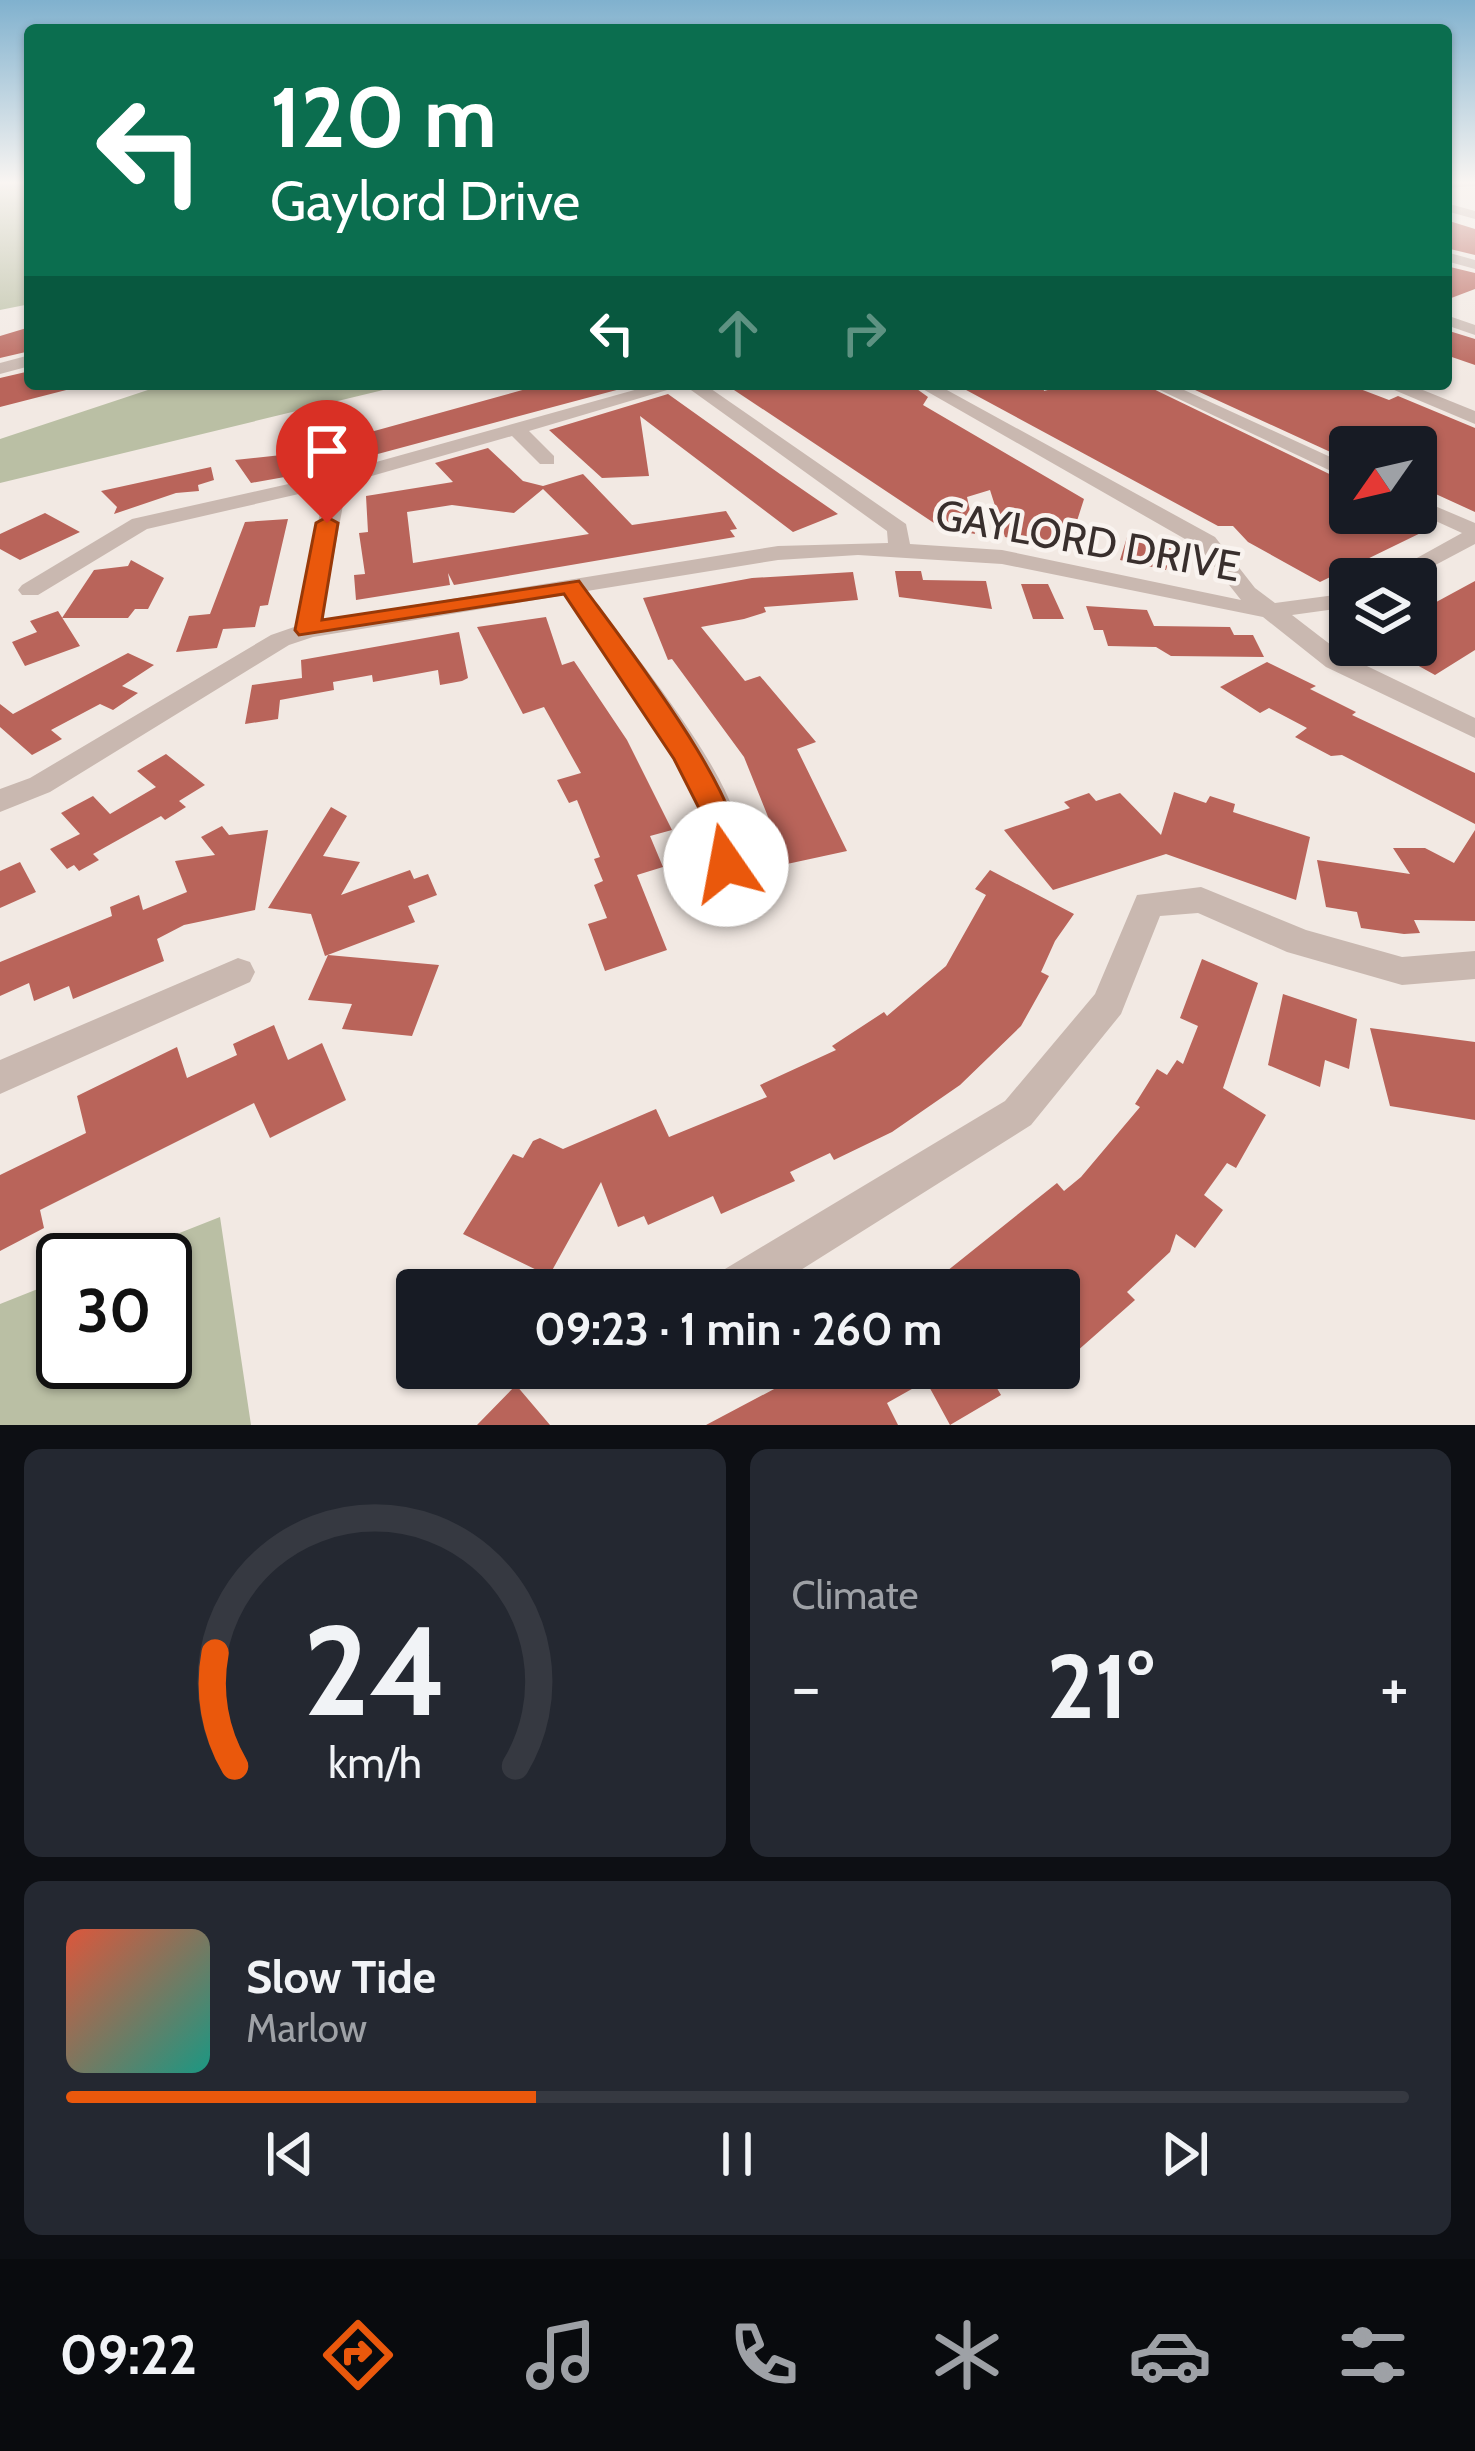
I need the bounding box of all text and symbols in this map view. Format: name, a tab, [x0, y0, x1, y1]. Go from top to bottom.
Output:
text: 120 m	[270, 66, 497, 168]
icon: left	[72, 72, 228, 228]
text: Gaylord Drive	[270, 168, 580, 234]
icon: left	[579, 300, 645, 366]
icon: ahead	[705, 300, 771, 366]
icon: right	[831, 300, 897, 366]
pin	[276, 400, 378, 523]
icon: arrive	[294, 418, 360, 484]
north arrow	[1329, 426, 1437, 534]
map controls	[1329, 426, 1437, 666]
street label: GAYLORD DRIVE	[932, 488, 1244, 592]
button: layers	[1329, 558, 1437, 666]
position arrow	[663, 801, 789, 927]
speed limit sign: 30	[36, 1233, 192, 1389]
text: 09:23 · 1 min · 260 m	[534, 1302, 942, 1356]
text: Climate	[792, 1571, 918, 1619]
text: 24	[303, 1595, 447, 1746]
text: 21°	[1047, 1631, 1154, 1741]
text: −	[792, 1646, 821, 1727]
text: +	[1380, 1646, 1409, 1727]
text: km/h	[328, 1737, 422, 1789]
text: Slow Tide	[246, 1950, 436, 2004]
text: Marlow	[246, 2004, 367, 2052]
icon: previous	[257, 2121, 323, 2187]
icon: pause	[704, 2121, 770, 2187]
icon: next	[1152, 2121, 1218, 2187]
icon: directions	[316, 2313, 400, 2397]
icon: music	[519, 2313, 603, 2397]
icon: phone	[722, 2313, 806, 2397]
icon: climate	[925, 2313, 1009, 2397]
icon: car	[1128, 2313, 1212, 2397]
icon: filters	[1331, 2313, 1415, 2397]
text: 09:22	[60, 2322, 197, 2388]

